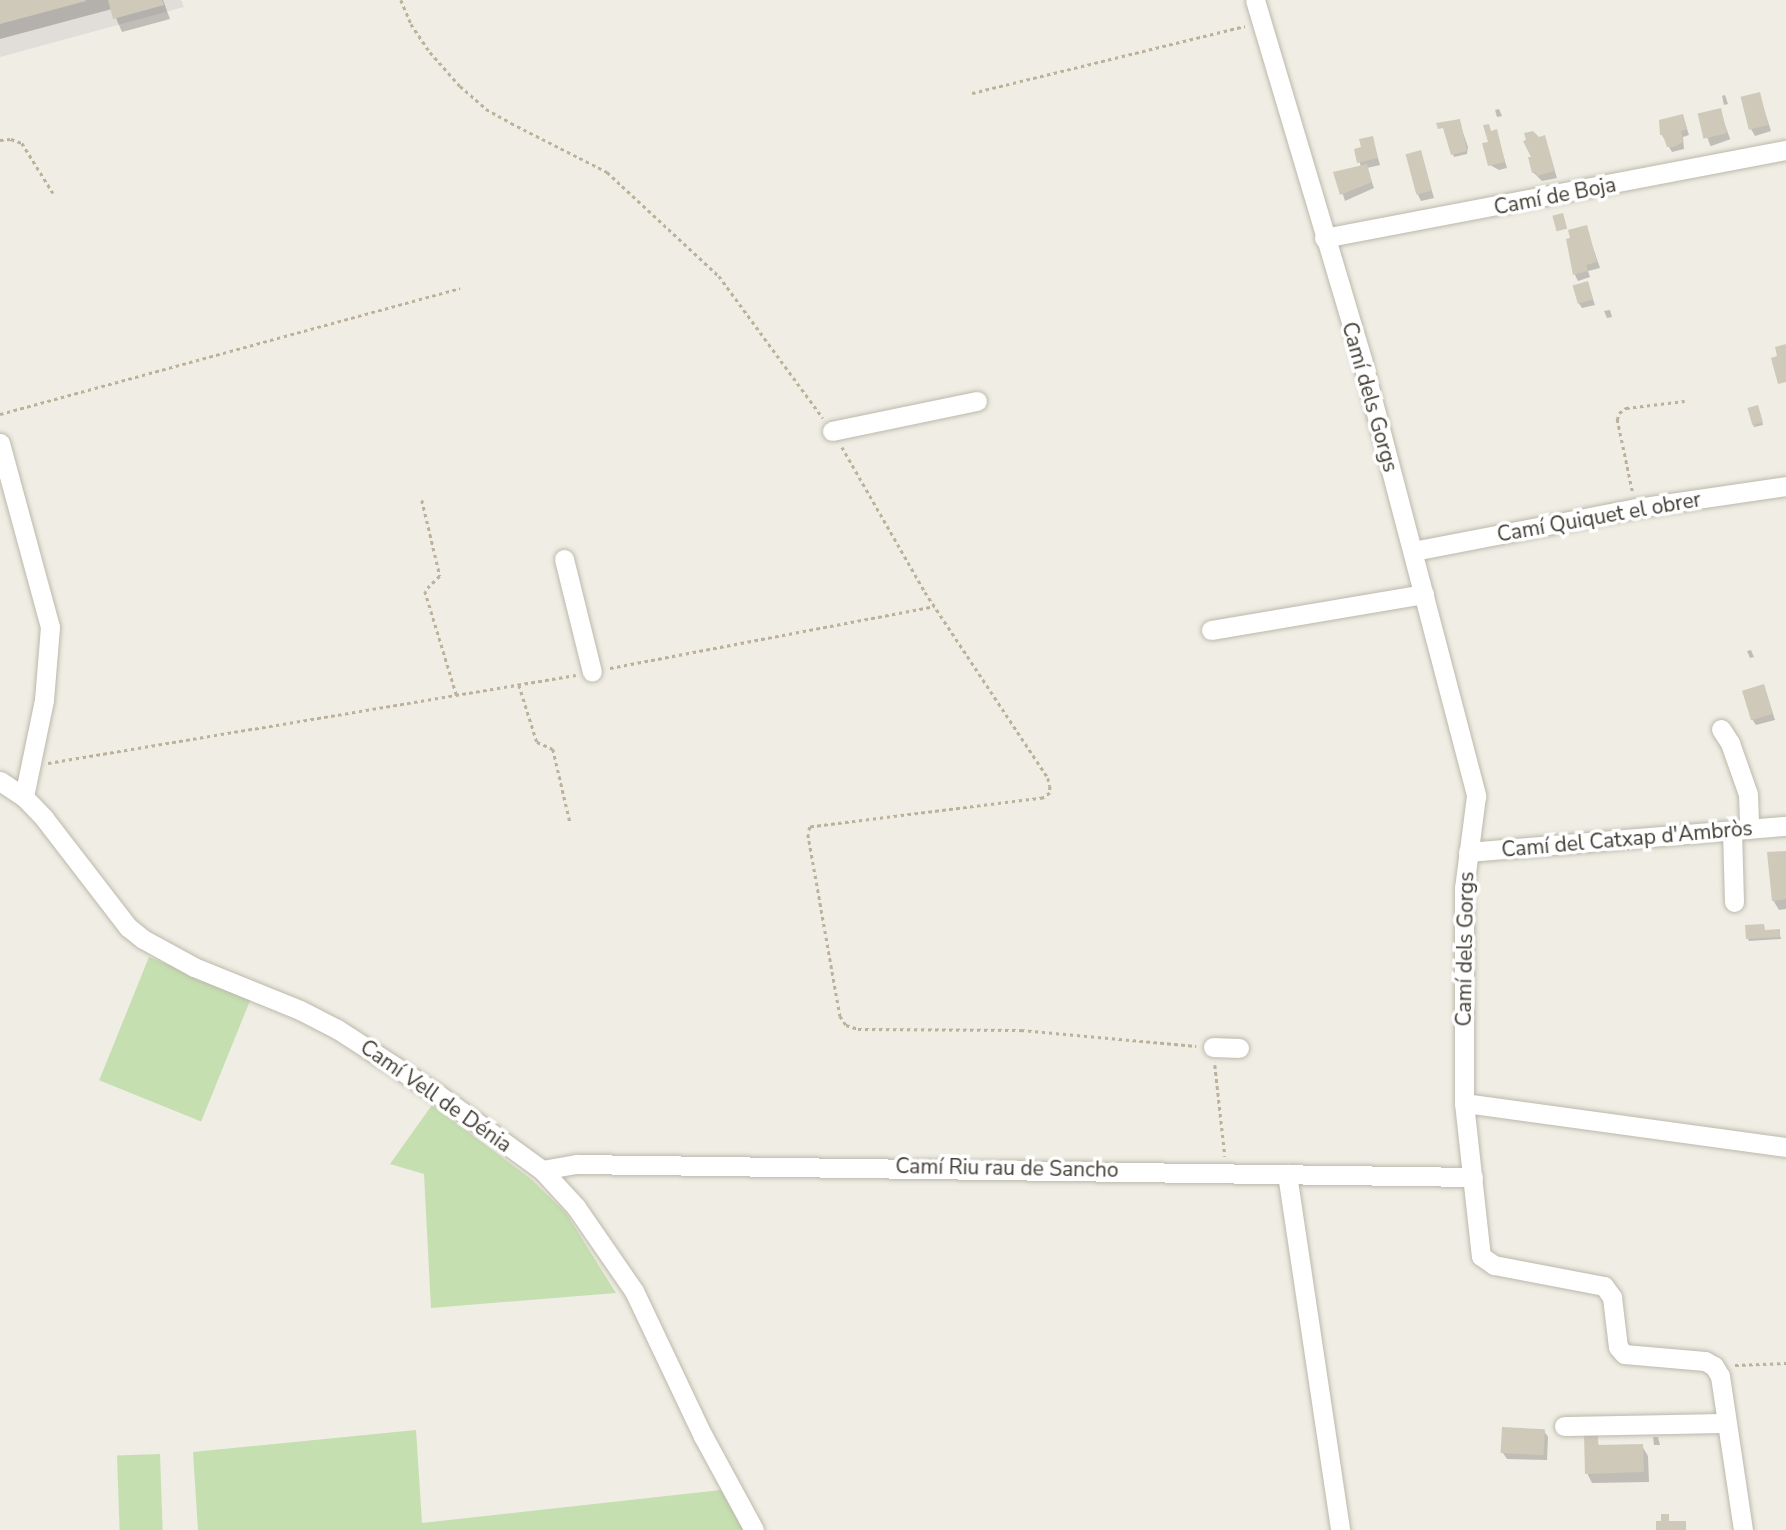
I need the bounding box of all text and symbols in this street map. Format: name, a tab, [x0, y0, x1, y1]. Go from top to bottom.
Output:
street label: Camí de Boja	[1492, 172, 1618, 220]
street label: Camí dels Gorgs	[1337, 319, 1403, 475]
street label: Camí Quiquet el obrer	[1495, 487, 1703, 547]
street label: Camí del Catxap d'Ambròs	[1500, 815, 1754, 863]
street label: Camí dels Gorgs	[1451, 871, 1479, 1027]
street label: Camí Vell de Dénia	[356, 1034, 516, 1158]
street label: Camí Riu rau de Sancho	[895, 1153, 1119, 1183]

